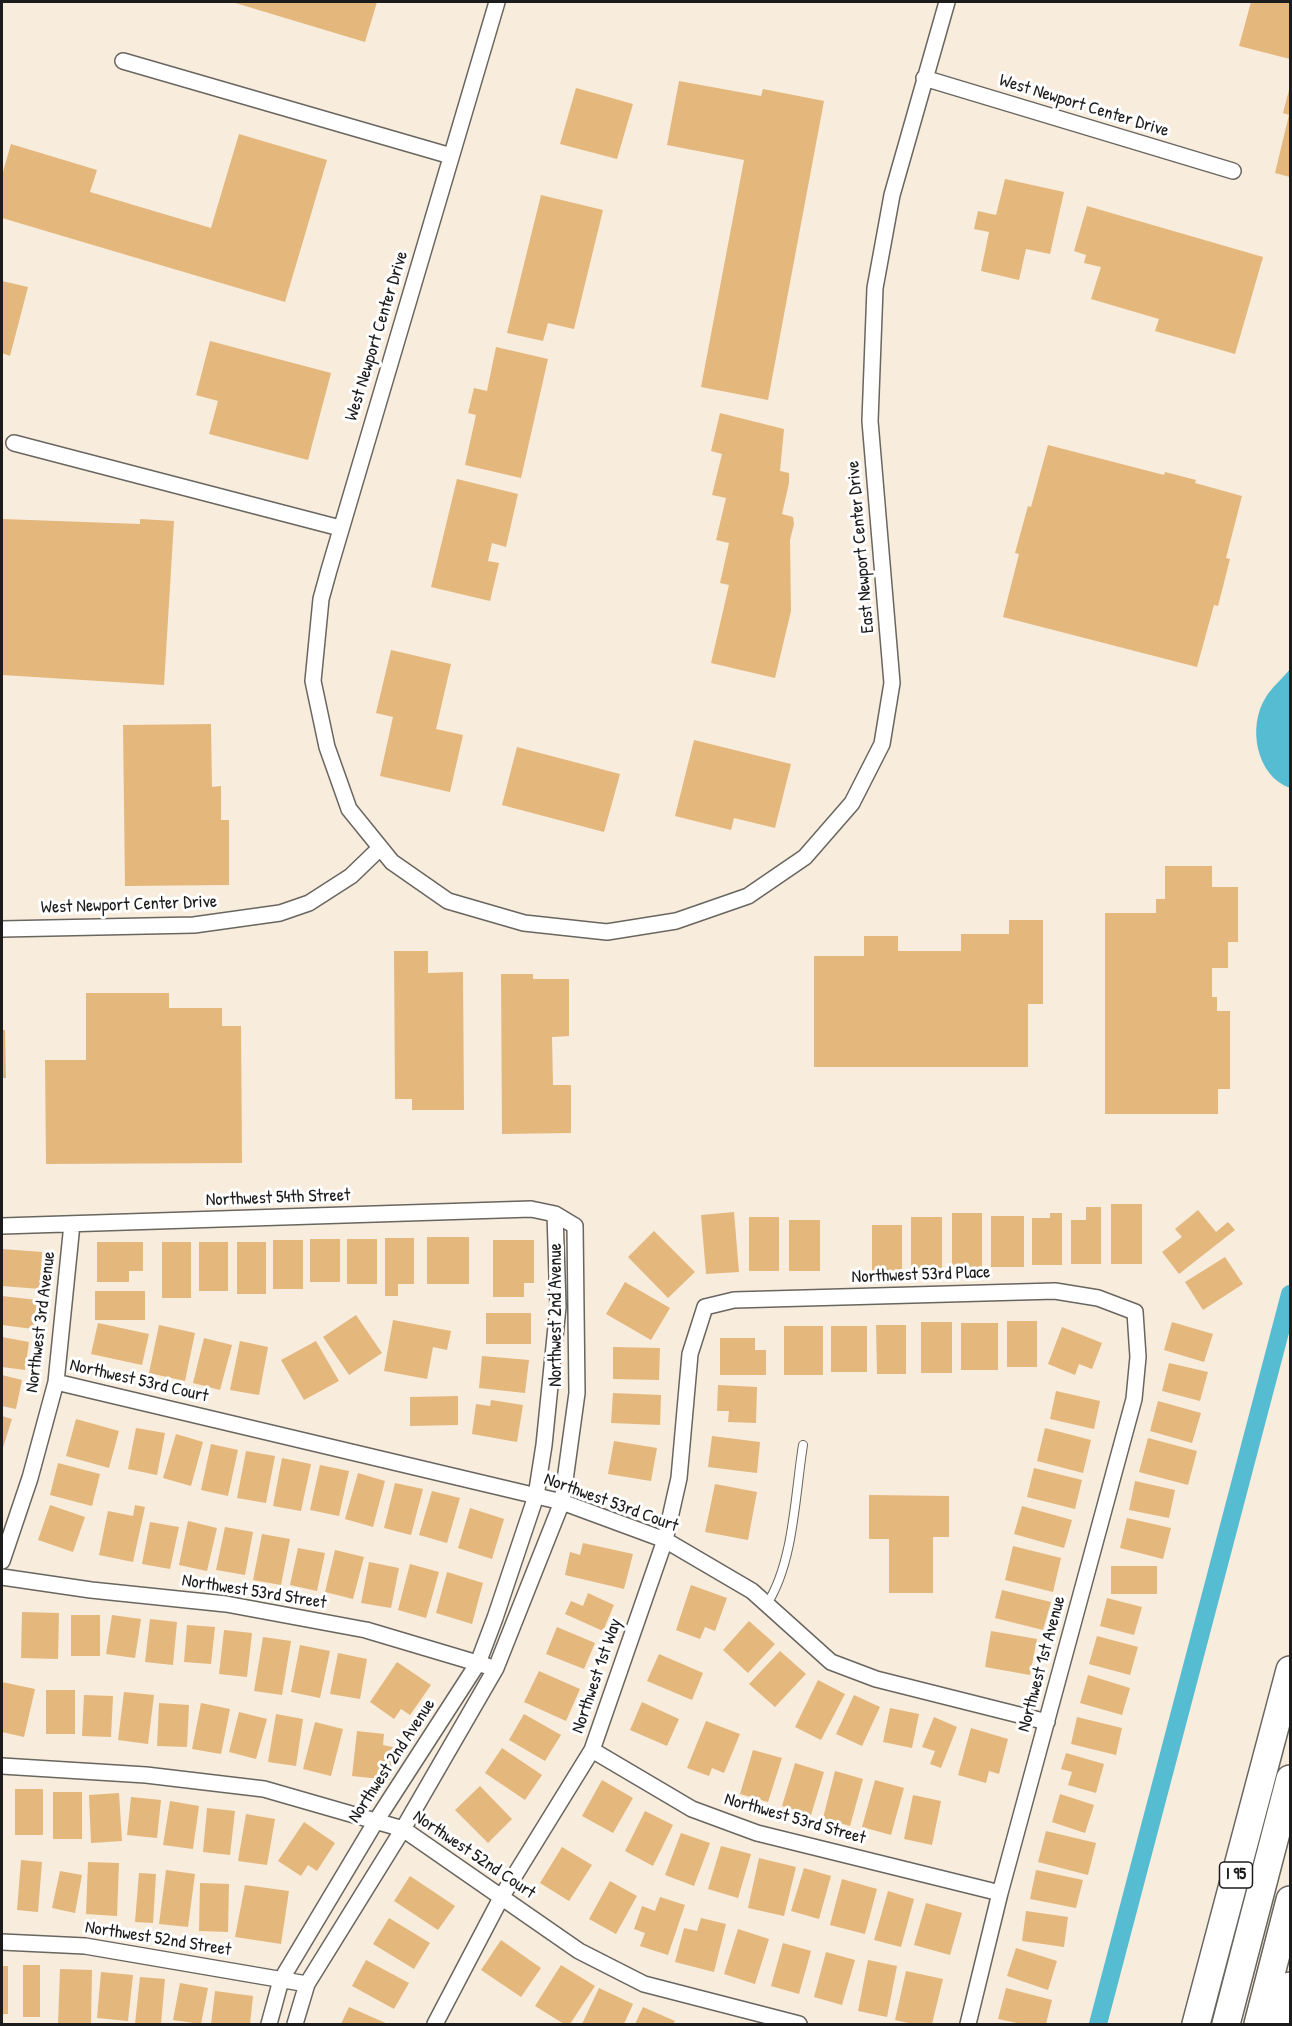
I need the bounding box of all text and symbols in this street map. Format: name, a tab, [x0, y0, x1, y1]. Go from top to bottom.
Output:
street label: West Newport Center Drive	[997, 70, 1171, 142]
street label: West Newport Center Drive	[341, 249, 413, 423]
street label: East Newport Center Drive	[843, 460, 879, 634]
street label: West Newport Center Drive	[41, 891, 217, 919]
street label: Northwest 54th Street	[205, 1185, 351, 1211]
street label: Northwest 2nd Avenue	[545, 1243, 567, 1387]
street label: Northwest 3rd Avenue	[22, 1250, 60, 1394]
street label: Northwest 53rd Place	[851, 1262, 991, 1288]
street label: Northwest 53rd Court	[68, 1355, 210, 1407]
street label: Northwest 53rd Court	[541, 1469, 681, 1537]
street label: Northwest 53rd Street	[180, 1570, 328, 1614]
street label: Northwest 1st Avenue	[1013, 1594, 1071, 1734]
street label: Northwest 1st Way	[567, 1616, 627, 1736]
street label: Northwest 2nd Avenue	[344, 1695, 440, 1827]
street label: Northwest 53rd Street	[722, 1789, 868, 1849]
street label: Northwest 52nd Court	[409, 1806, 539, 1904]
road number: I 95	[1220, 1862, 1252, 1888]
street label: Northwest 52nd Street	[83, 1917, 233, 1961]

